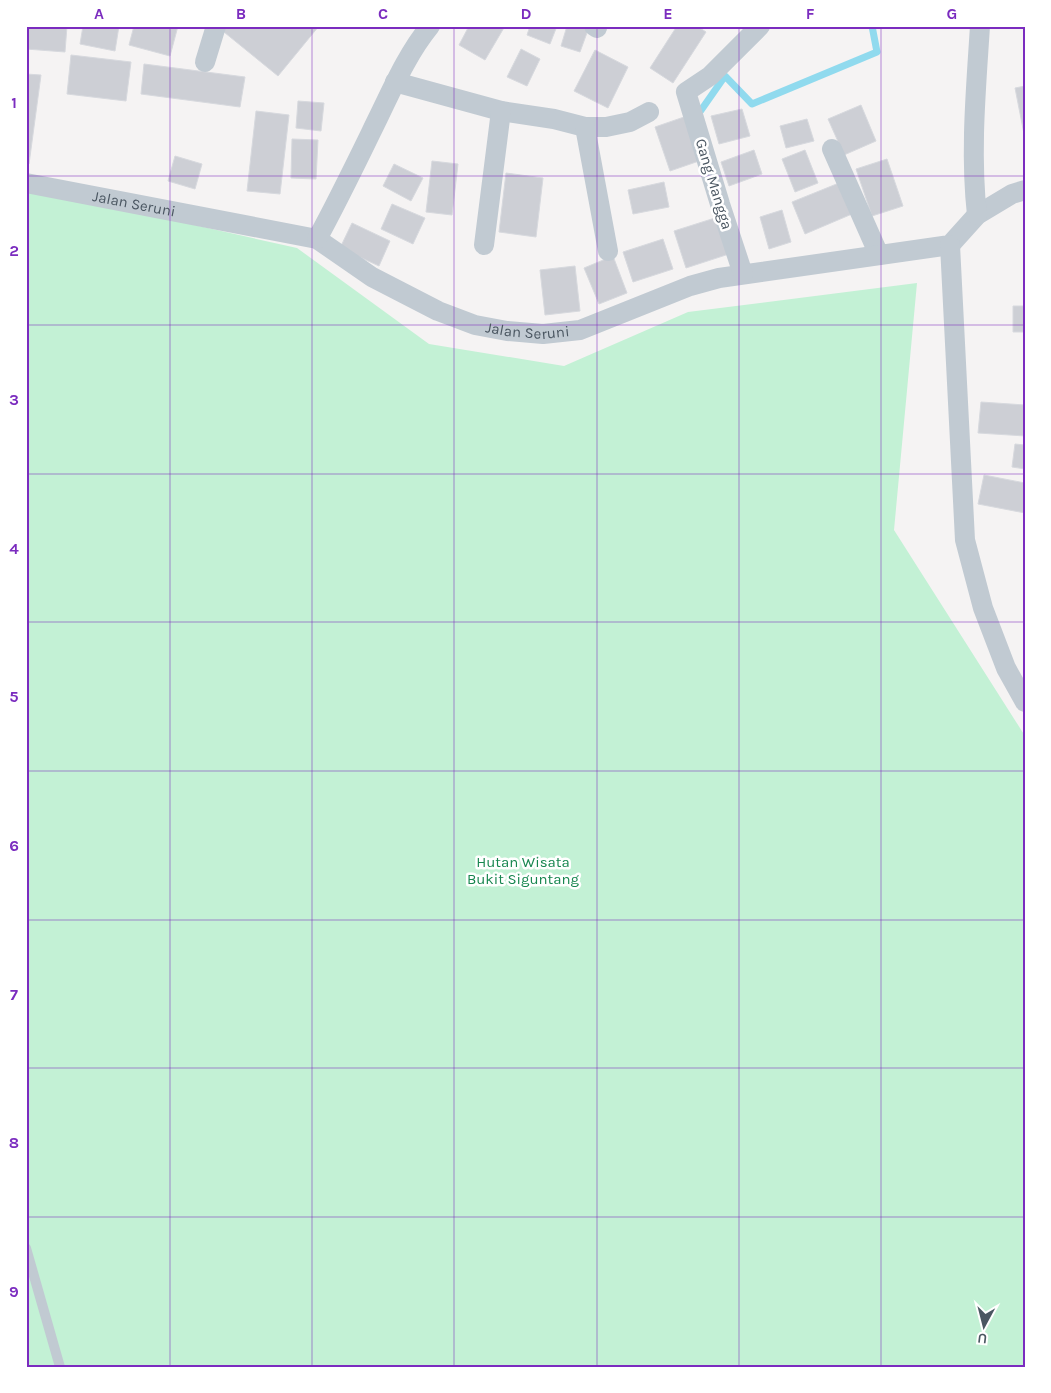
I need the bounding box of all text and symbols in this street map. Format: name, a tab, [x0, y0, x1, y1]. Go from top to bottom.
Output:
text: A	[94, 4, 104, 23]
text: B	[236, 4, 246, 23]
text: C	[378, 4, 388, 23]
text: D	[521, 4, 532, 23]
text: E	[663, 4, 673, 23]
text: F	[806, 4, 815, 23]
text: G	[947, 4, 957, 23]
text: 1	[11, 93, 17, 112]
street label: Gang Mangga	[692, 136, 736, 232]
street label: Jalan Seruni	[91, 187, 177, 221]
text: 2	[9, 241, 19, 260]
street label: Jalan Seruni	[484, 318, 570, 343]
text: 3	[9, 390, 19, 409]
text: 4	[9, 539, 19, 558]
text: 5	[9, 687, 19, 706]
text: 6	[9, 836, 19, 855]
park label: Hutan Wisata Bukit Siguntang	[467, 853, 580, 888]
text: 7	[10, 985, 18, 1004]
text: 8	[9, 1133, 19, 1152]
text: 9	[9, 1282, 19, 1301]
north arrow	[958, 1300, 1008, 1350]
text: U	[977, 1329, 988, 1347]

